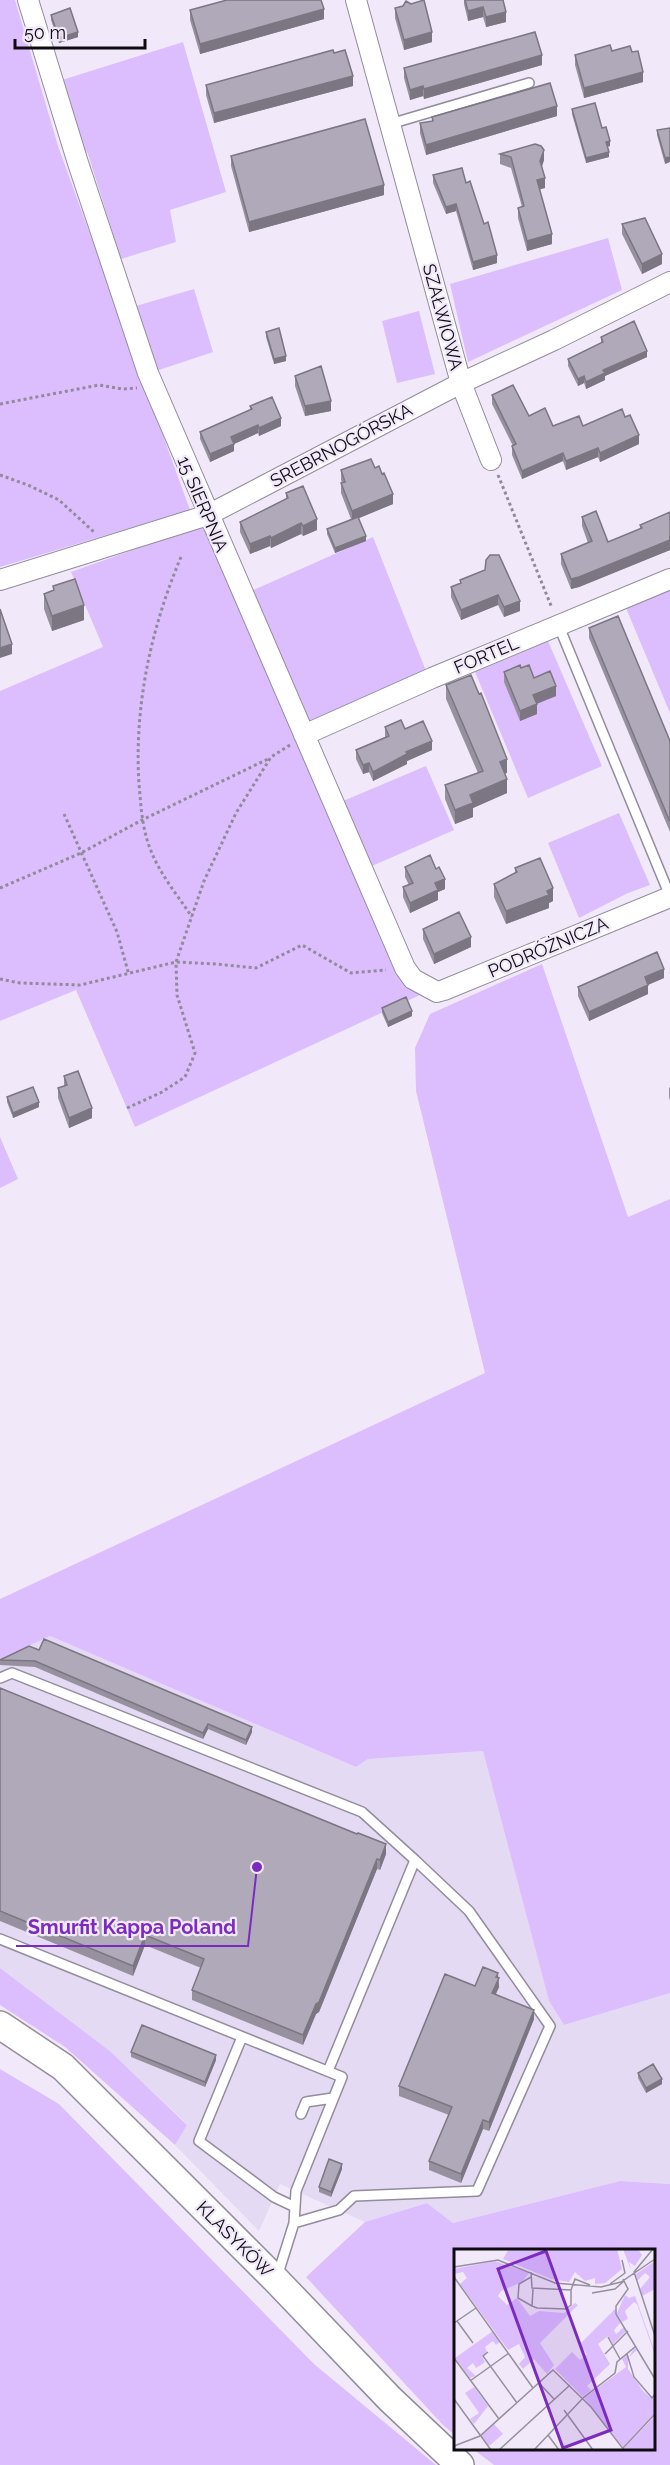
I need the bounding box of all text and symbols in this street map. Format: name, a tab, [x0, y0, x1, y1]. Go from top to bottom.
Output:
scale bar	[15, 12, 146, 50]
text: 50 m	[24, 22, 66, 43]
street label: SZAŁWIOWA	[419, 261, 467, 373]
street label: SREBRNOGÓRSKA	[266, 398, 416, 491]
street label: 15 SIERPNIA	[173, 453, 233, 555]
street label: FORTEL	[451, 632, 522, 678]
street label: PODRÓŻNICZA	[485, 911, 611, 982]
callout: Smurfit Kappa Poland	[16, 1908, 248, 1946]
text: Smurfit Kappa Poland	[28, 1915, 236, 1939]
street label: KLASYKÓW	[193, 2196, 278, 2282]
inset map	[454, 2249, 655, 2450]

